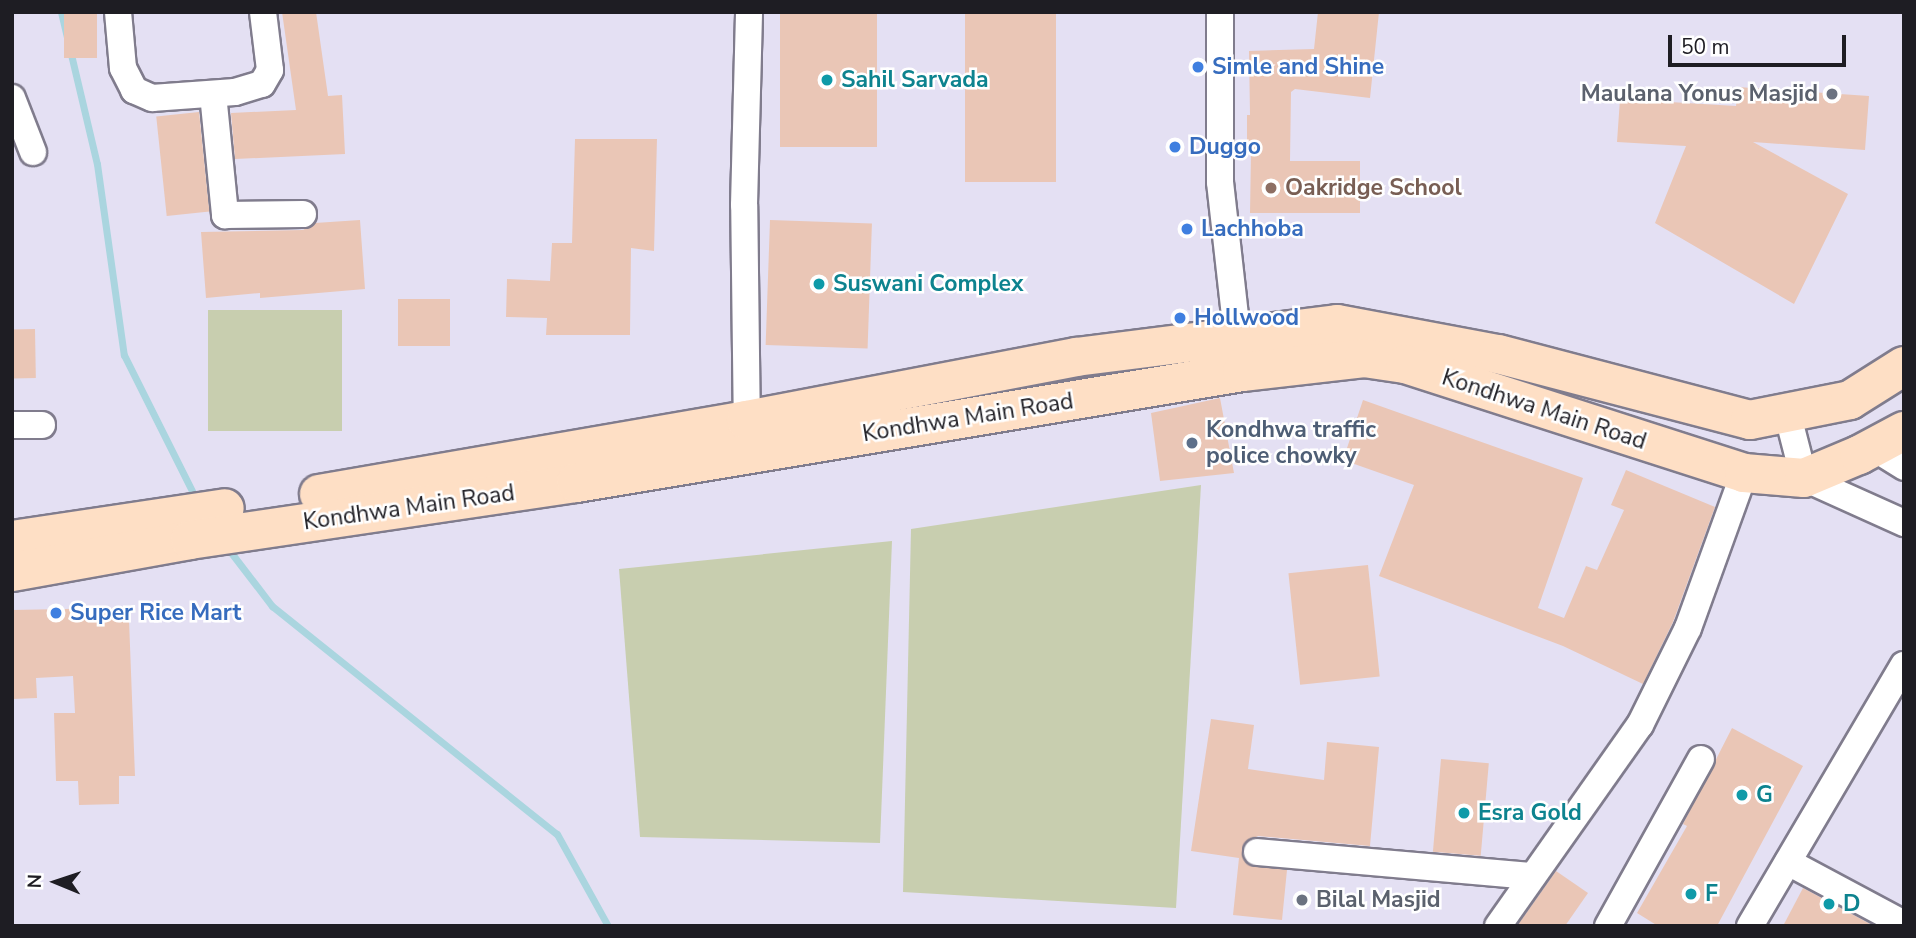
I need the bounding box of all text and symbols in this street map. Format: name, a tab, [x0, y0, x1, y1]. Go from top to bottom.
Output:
scale bar	[1671, 21, 1850, 65]
text: 50 m	[1681, 33, 1730, 61]
place label: Simle and Shine	[1212, 53, 1384, 81]
marker: Simle and Shine	[1190, 59, 1206, 75]
place label: Sahil Sarvada	[841, 66, 989, 94]
marker: Sahil Sarvada	[819, 72, 835, 88]
place label: Maulana Yonus Masjid	[1581, 80, 1818, 108]
marker: Maulana Yonus Masjid	[1824, 86, 1840, 102]
place label: Duggo	[1189, 133, 1261, 161]
marker: Duggo	[1167, 139, 1183, 155]
place label: Oakridge School	[1285, 174, 1462, 202]
marker: Oakridge School	[1263, 180, 1279, 196]
place label: Lachhoba	[1201, 215, 1304, 243]
marker: Lachhoba	[1179, 221, 1195, 237]
place label: Suswani Complex	[833, 270, 1024, 298]
marker: Suswani Complex	[811, 276, 827, 292]
place label: Hollwood	[1194, 304, 1299, 332]
marker: Hollwood	[1172, 310, 1188, 326]
street label: Kondhwa Main Road	[1438, 364, 1650, 456]
street label: Kondhwa Main Road	[861, 388, 1075, 448]
place label: Kondhwa traffic police chowky	[1206, 416, 1376, 470]
marker: Kondhwa traffic police chowky	[1184, 435, 1200, 451]
street label: Kondhwa Main Road	[302, 479, 516, 537]
place label: Super Rice Mart	[70, 599, 241, 627]
marker: Super Rice Mart	[48, 605, 64, 621]
place label: G	[1756, 781, 1773, 809]
marker: G	[1734, 787, 1750, 803]
place label: Esra Gold	[1478, 799, 1582, 827]
marker: Esra Gold	[1456, 805, 1472, 821]
north arrow	[21, 847, 91, 917]
text: N	[22, 874, 48, 889]
place label: F	[1705, 880, 1718, 908]
place label: Bilal Masjid	[1316, 886, 1441, 914]
marker: F	[1683, 886, 1699, 902]
place label: D	[1843, 890, 1861, 918]
marker: Bilal Masjid	[1294, 892, 1310, 908]
marker: D	[1821, 896, 1837, 912]

